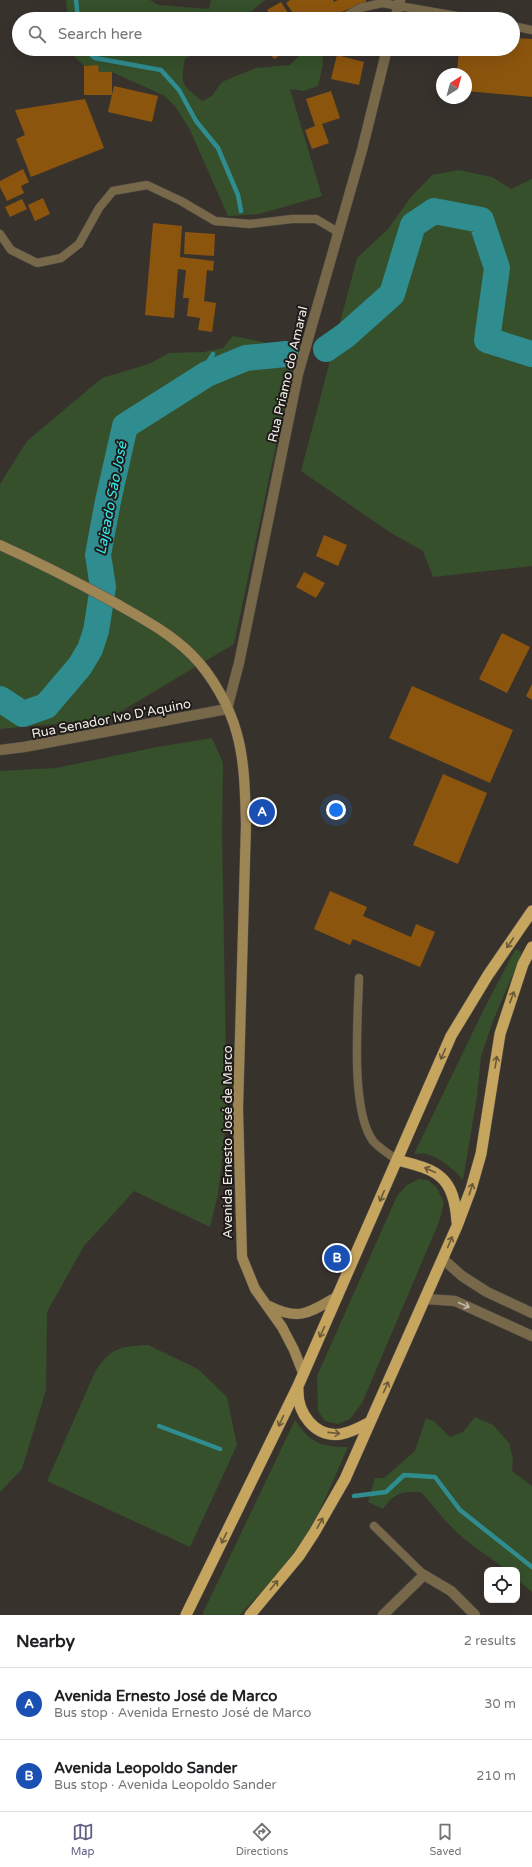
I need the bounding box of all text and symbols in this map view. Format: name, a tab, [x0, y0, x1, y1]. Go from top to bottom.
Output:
search box	[12, 12, 520, 56]
icon: search	[26, 23, 48, 45]
text: Search here	[58, 25, 142, 43]
north arrow	[436, 68, 472, 104]
street label: Rua Priamo do Amaral	[265, 305, 311, 444]
water label: Lajeado São José	[92, 439, 131, 556]
street label: Rua Senador Ivo D'Aquino	[30, 696, 192, 742]
pin: A	[249, 797, 275, 827]
your location	[326, 800, 346, 820]
one-way arrow	[505, 937, 513, 949]
one-way arrow	[508, 991, 516, 1003]
street label: Avenida Ernesto José de Marco	[220, 1045, 236, 1239]
one-way arrow	[439, 1048, 446, 1060]
one-way arrow	[492, 1056, 500, 1069]
one-way arrow	[424, 1165, 436, 1173]
one-way arrow	[467, 1184, 475, 1196]
one-way arrow	[377, 1189, 385, 1201]
one-way arrow	[447, 1237, 455, 1249]
pin: B	[324, 1243, 350, 1273]
one-way arrow	[458, 1302, 470, 1309]
one-way arrow	[318, 1325, 325, 1337]
one-way arrow	[383, 1381, 390, 1393]
one-way arrow	[277, 1415, 284, 1427]
one-way arrow	[327, 1429, 340, 1437]
one-way arrow	[317, 1517, 325, 1529]
one-way arrow	[220, 1532, 227, 1544]
map controls	[484, 1567, 520, 1603]
button: locate	[484, 1567, 520, 1603]
one-way arrow	[270, 1580, 279, 1591]
text: Nearby	[16, 1631, 75, 1652]
text: 2 results	[464, 1633, 516, 1649]
text: Avenida Ernesto José de Marco	[54, 1687, 277, 1705]
text: A	[24, 1696, 34, 1712]
text: 30 m	[484, 1696, 516, 1712]
text: Bus stop · Avenida Ernesto José de Marco	[54, 1705, 311, 1721]
text: Avenida Leopoldo Sander	[54, 1759, 237, 1777]
text: B	[24, 1768, 34, 1784]
text: 210 m	[476, 1768, 516, 1784]
text: Bus stop · Avenida Leopoldo Sander	[54, 1777, 277, 1793]
tab: Map	[71, 1821, 94, 1858]
tab: Directions	[236, 1821, 288, 1858]
tab: Saved	[430, 1821, 461, 1858]

